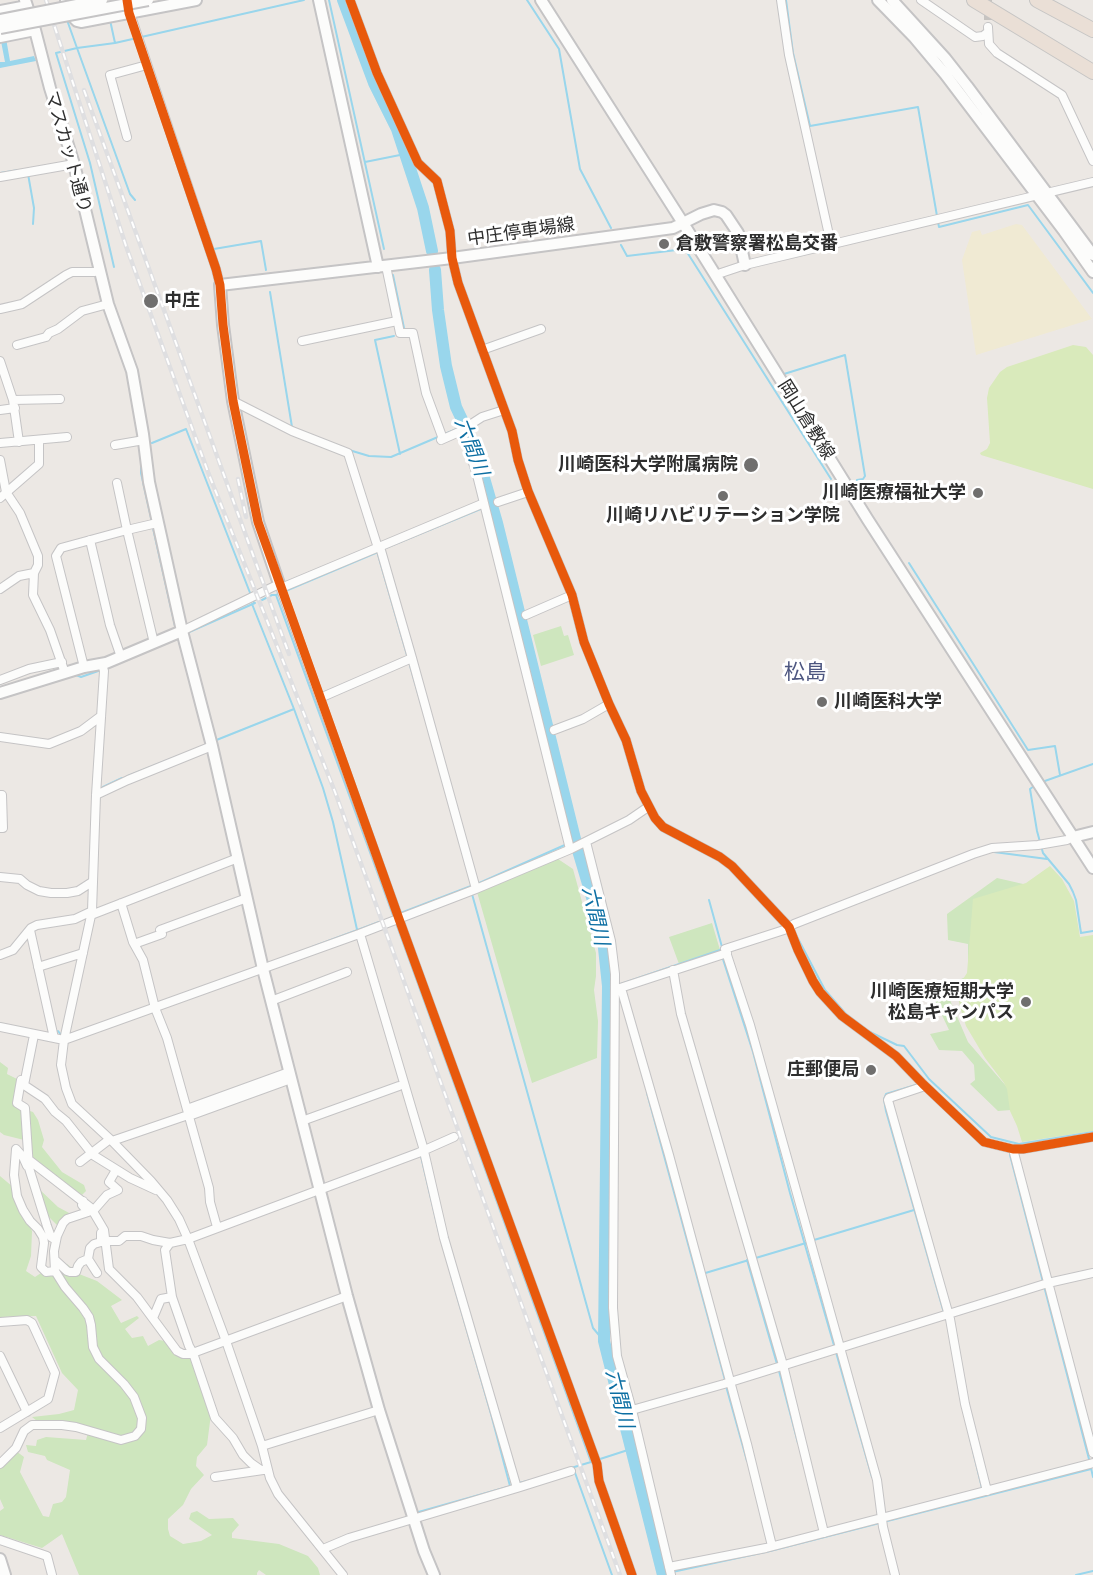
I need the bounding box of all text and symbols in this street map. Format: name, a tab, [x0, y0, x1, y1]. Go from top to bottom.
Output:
street label: マスカット通り	[40, 88, 96, 216]
street label: 中庄停車場線	[466, 214, 576, 250]
place label: 倉敷警察署松島交番	[676, 233, 838, 255]
marker: 倉敷警察署松島交番	[657, 237, 671, 251]
place label: 中庄	[164, 290, 200, 312]
marker: 中庄	[142, 292, 160, 310]
street label: 岡山倉敷線	[773, 376, 839, 464]
water label: 六間川	[449, 415, 493, 479]
place label: 川崎医科大学附属病院	[558, 454, 738, 476]
marker: 川崎医科大学附属病院	[742, 456, 760, 474]
place label: 川崎医療福祉大学	[822, 482, 966, 504]
marker: 川崎医療福祉大学	[971, 486, 985, 500]
marker: 川崎リハビリテーション学院	[716, 489, 730, 503]
place label: 川崎リハビリテーション学院	[606, 505, 840, 527]
district label: 松島	[784, 660, 826, 686]
place label: 川崎医科大学	[834, 691, 942, 713]
marker: 川崎医科大学	[815, 695, 829, 709]
water label: 六間川	[577, 884, 613, 948]
place label: 川崎医療短期大学 松島キャンパス	[870, 981, 1014, 1024]
marker: 川崎医療短期大学 松島キャンパス	[1019, 995, 1033, 1009]
place label: 庄郵便局	[787, 1059, 859, 1081]
marker: 庄郵便局	[864, 1063, 878, 1077]
water label: 六間川	[600, 1367, 638, 1431]

